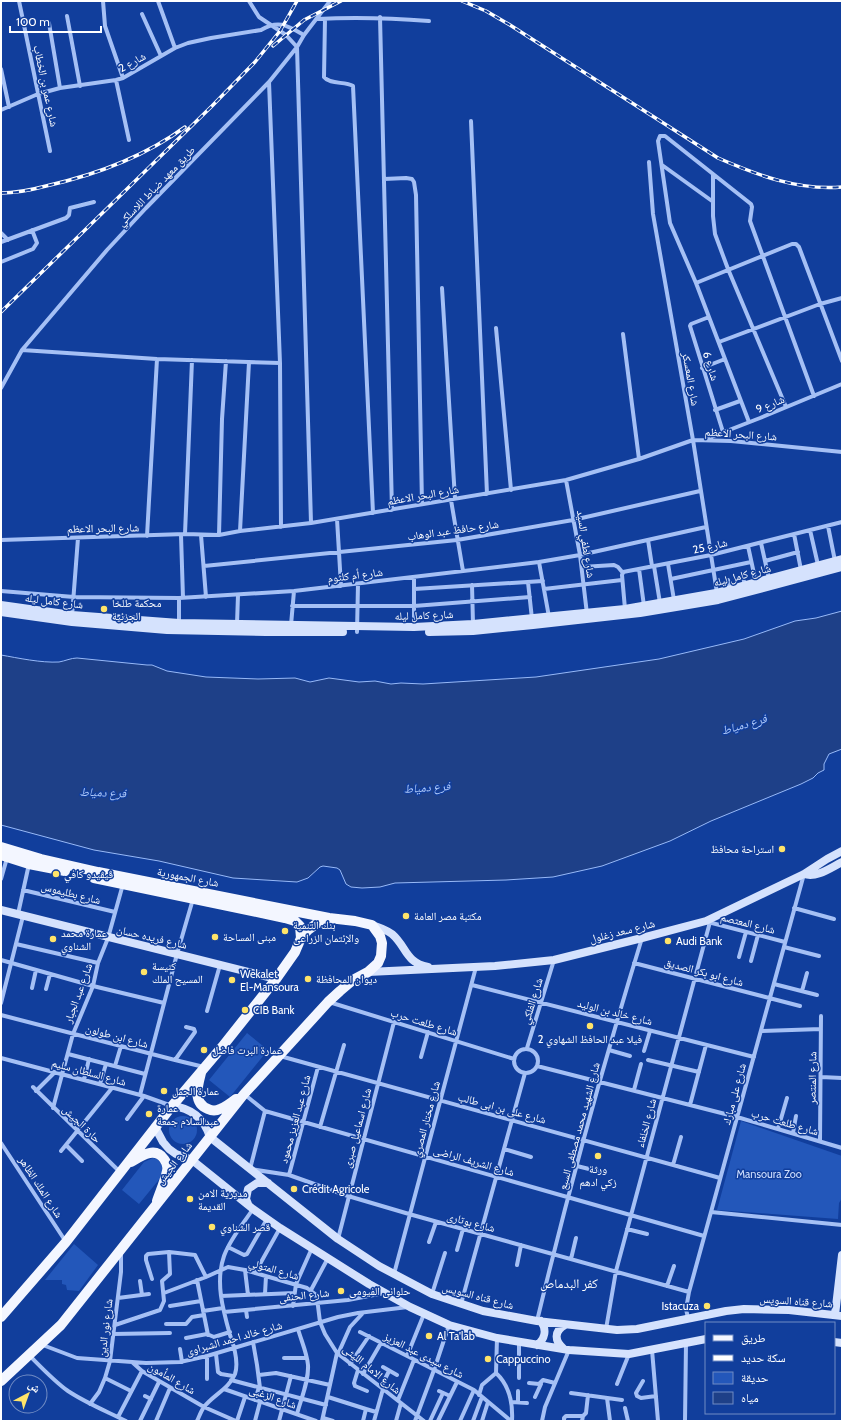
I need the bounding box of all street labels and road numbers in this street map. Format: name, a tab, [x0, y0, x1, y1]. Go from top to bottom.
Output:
street label: شارع عمر بن الخطاب	[31, 44, 61, 128]
street label: شارع 2	[116, 49, 148, 75]
street label: طريق معهد ضباط اللاسلكي	[114, 143, 199, 230]
street label: شارع المعسكر	[679, 350, 703, 407]
street label: شارع 6	[700, 350, 722, 382]
street label: شارع 9	[754, 392, 786, 416]
street label: شارع البحر الاعظم	[704, 424, 778, 445]
street label: شارع البحر الاعظم	[386, 482, 460, 509]
street label: شارع لطفي السيد	[572, 509, 598, 579]
street label: شارع حافظ عبد الوهاب	[406, 517, 500, 543]
street label: شارع البحر الاعظم	[67, 520, 139, 537]
street label: شارع 25	[691, 535, 729, 557]
street label: شارع كامل ليله	[712, 561, 772, 589]
street label: شارع أم كلثوم	[327, 565, 383, 585]
street label: شارع كامل ليله	[24, 590, 84, 612]
street label: شارع كامل ليله	[394, 607, 454, 623]
street label: شارع الجمهورية	[156, 864, 220, 890]
street label: شارع بطليموس	[40, 879, 102, 907]
street label: شارع المعتصم	[719, 909, 777, 938]
street label: شارع سعد زغلول	[588, 916, 656, 946]
street label: شارع فريده حسان	[115, 922, 189, 952]
street label: شارع ابو بكر الصديق	[663, 955, 745, 989]
street label: شارع عبد الجبار	[60, 961, 95, 1026]
street label: شارع الفلكي	[518, 976, 547, 1026]
street label: شارع خالد بن الوليد	[576, 996, 654, 1028]
street label: شارع طلعت حرب	[389, 1005, 459, 1039]
street label: شارع ابن طولون	[84, 1021, 150, 1051]
street label: شارع المنتصر	[805, 1051, 819, 1106]
street label: شارع السلطان سليم	[50, 1055, 128, 1090]
street label: شارع الشهيد محمد مصطفى السبع	[555, 1061, 603, 1191]
street label: شارع على مبارك	[719, 1062, 749, 1126]
street label: شارع عبد العزيز محمود	[276, 1073, 314, 1165]
street label: شارع مختار المصري	[409, 1079, 445, 1159]
street label: شارع اسماعيل صبرى	[340, 1087, 374, 1169]
street label: شارع على بن ابى طالب	[456, 1090, 548, 1126]
street label: شارع الخلفاء	[633, 1097, 659, 1149]
street label: حارة الجيش	[60, 1102, 104, 1146]
street label: شارع طلعت حرب	[750, 1106, 820, 1138]
street label: شارع الجيش	[153, 1139, 195, 1187]
street label: شارع الشريف الراضى	[432, 1143, 516, 1179]
street label: شارع الملك الظاهر	[15, 1153, 66, 1221]
street label: شارع بوتارى	[445, 1209, 497, 1235]
street label: شارع المتولي	[247, 1255, 301, 1285]
street label: شارع قناه السويس	[441, 1280, 515, 1312]
street label: شارع الحنفى	[278, 1285, 330, 1305]
street label: شارع قناه السويس	[759, 1291, 833, 1311]
street label: شارع نور الدين	[94, 1298, 116, 1358]
street label: شارع خالد احمد الشبراوى	[184, 1318, 284, 1358]
street label: شارع سيدى عبد العزيز	[381, 1328, 466, 1381]
street label: شارع الامام الليثى	[340, 1341, 404, 1397]
street label: شارع المأمون	[146, 1359, 198, 1397]
street label: شارع الزغبى	[248, 1382, 298, 1412]

